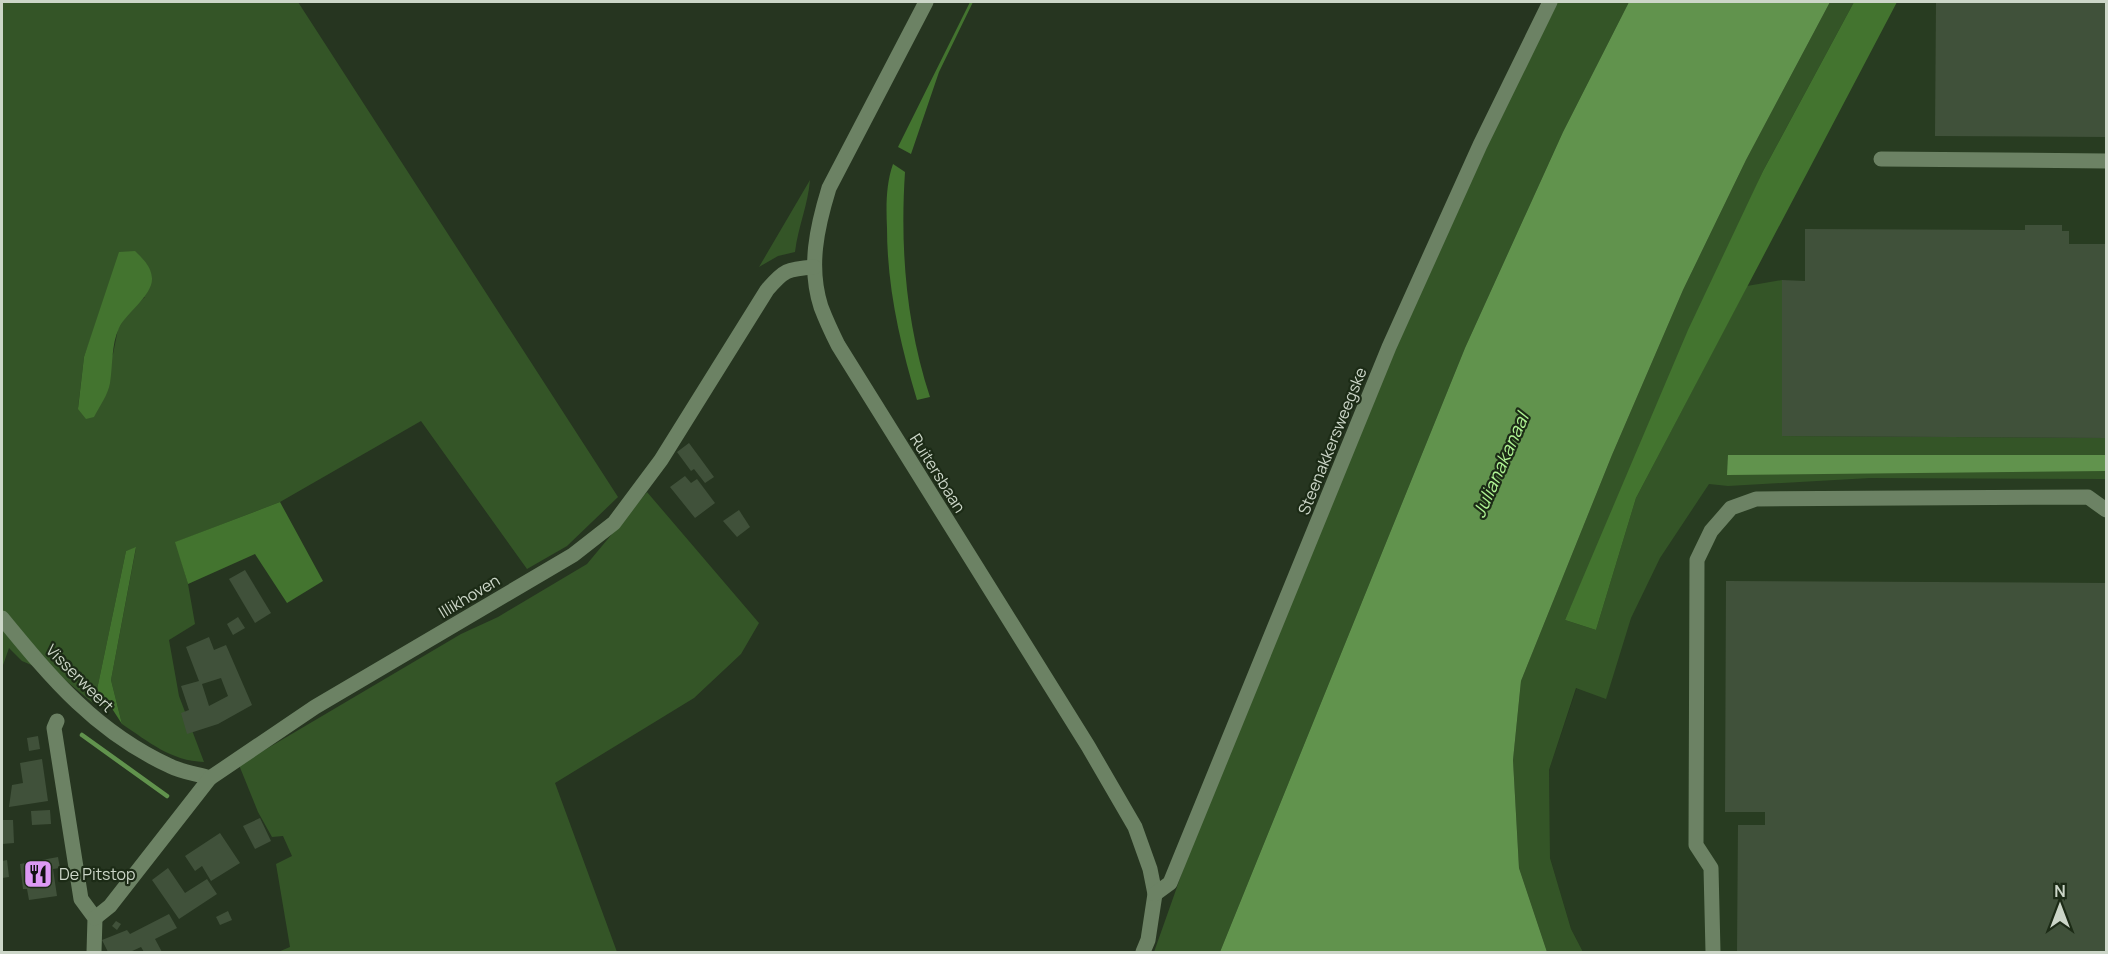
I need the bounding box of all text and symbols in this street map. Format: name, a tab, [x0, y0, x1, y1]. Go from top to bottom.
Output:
street label: Steenakkersweegske	[1292, 364, 1372, 518]
water label: Julianakanaal	[1466, 406, 1535, 521]
street label: Ruitersbaan	[905, 429, 971, 517]
street label: Illikhoven	[434, 569, 504, 623]
street label: Visserweert	[41, 639, 119, 717]
restaurant icon: De Pitstop	[22, 858, 54, 890]
place label: De Pitstop	[59, 863, 136, 885]
north arrow	[2030, 876, 2090, 936]
text: N	[2054, 880, 2066, 902]

